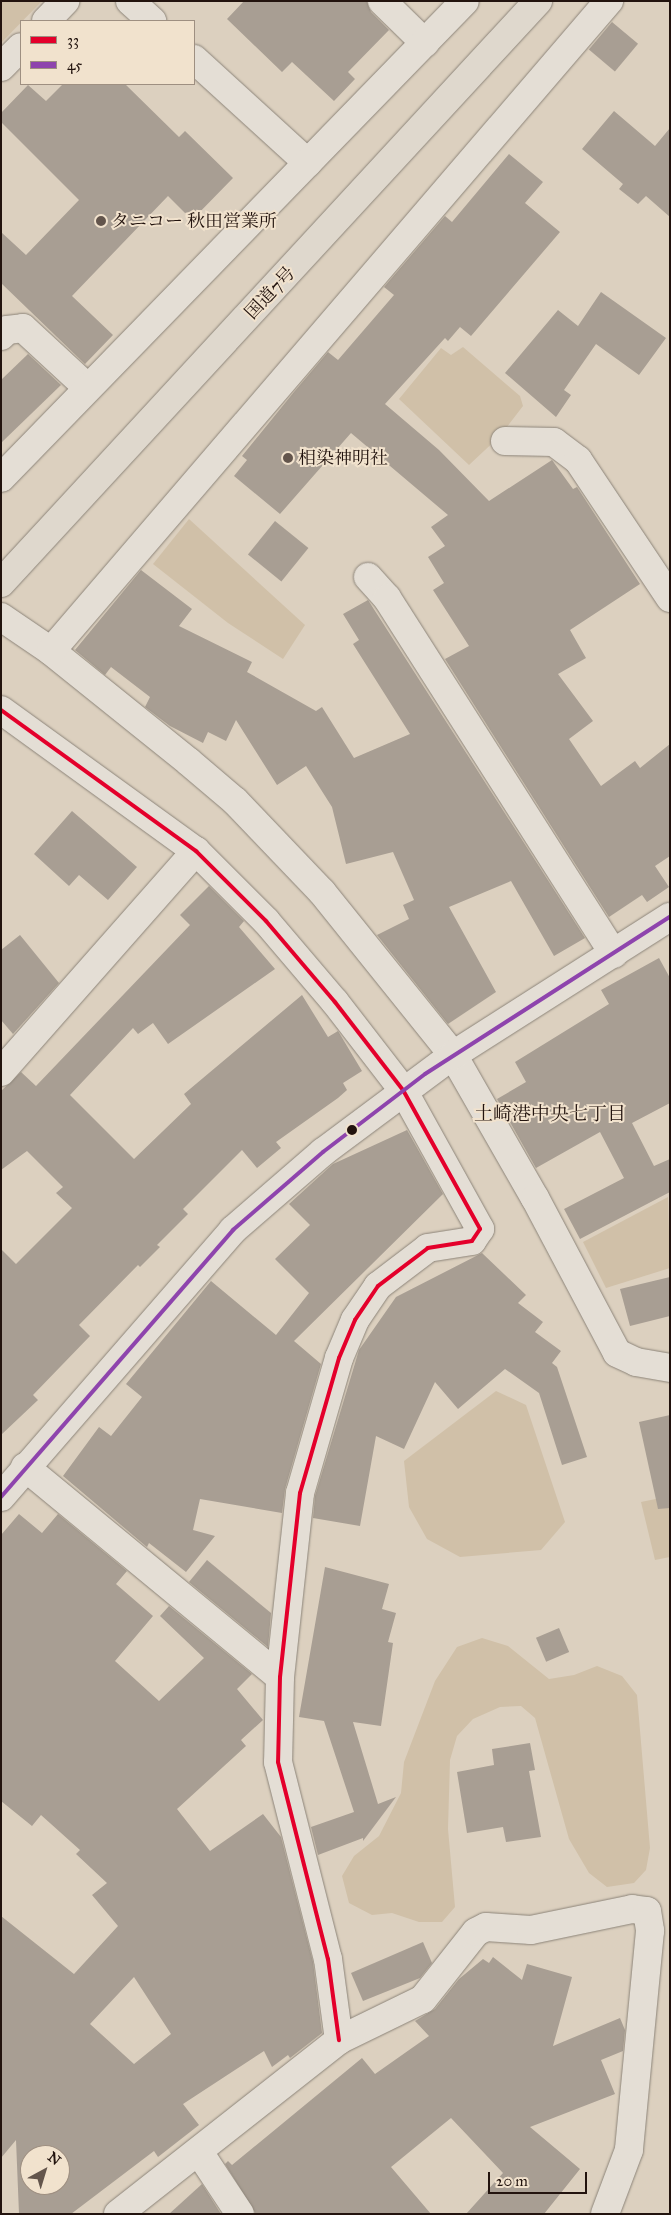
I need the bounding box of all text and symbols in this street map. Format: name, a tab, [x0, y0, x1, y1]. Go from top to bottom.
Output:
legend	[20, 20, 195, 85]
text: 33	[67, 31, 79, 49]
text: 45	[67, 56, 82, 74]
place label: タニコー 秋田営業所	[111, 210, 277, 232]
marker: タニコー 秋田営業所	[95, 215, 107, 227]
street label: 国道7号	[240, 262, 300, 324]
place label: 相染神明社	[298, 447, 388, 469]
marker: 相染神明社	[282, 452, 294, 464]
district label: 土崎港中央七丁目	[474, 1103, 626, 1125]
unlabelled marker	[347, 1125, 357, 1135]
north arrow	[20, 2145, 70, 2195]
text: N	[44, 2148, 64, 2169]
scale bar	[491, 2162, 590, 2194]
text: 20 m	[496, 2172, 528, 2190]

